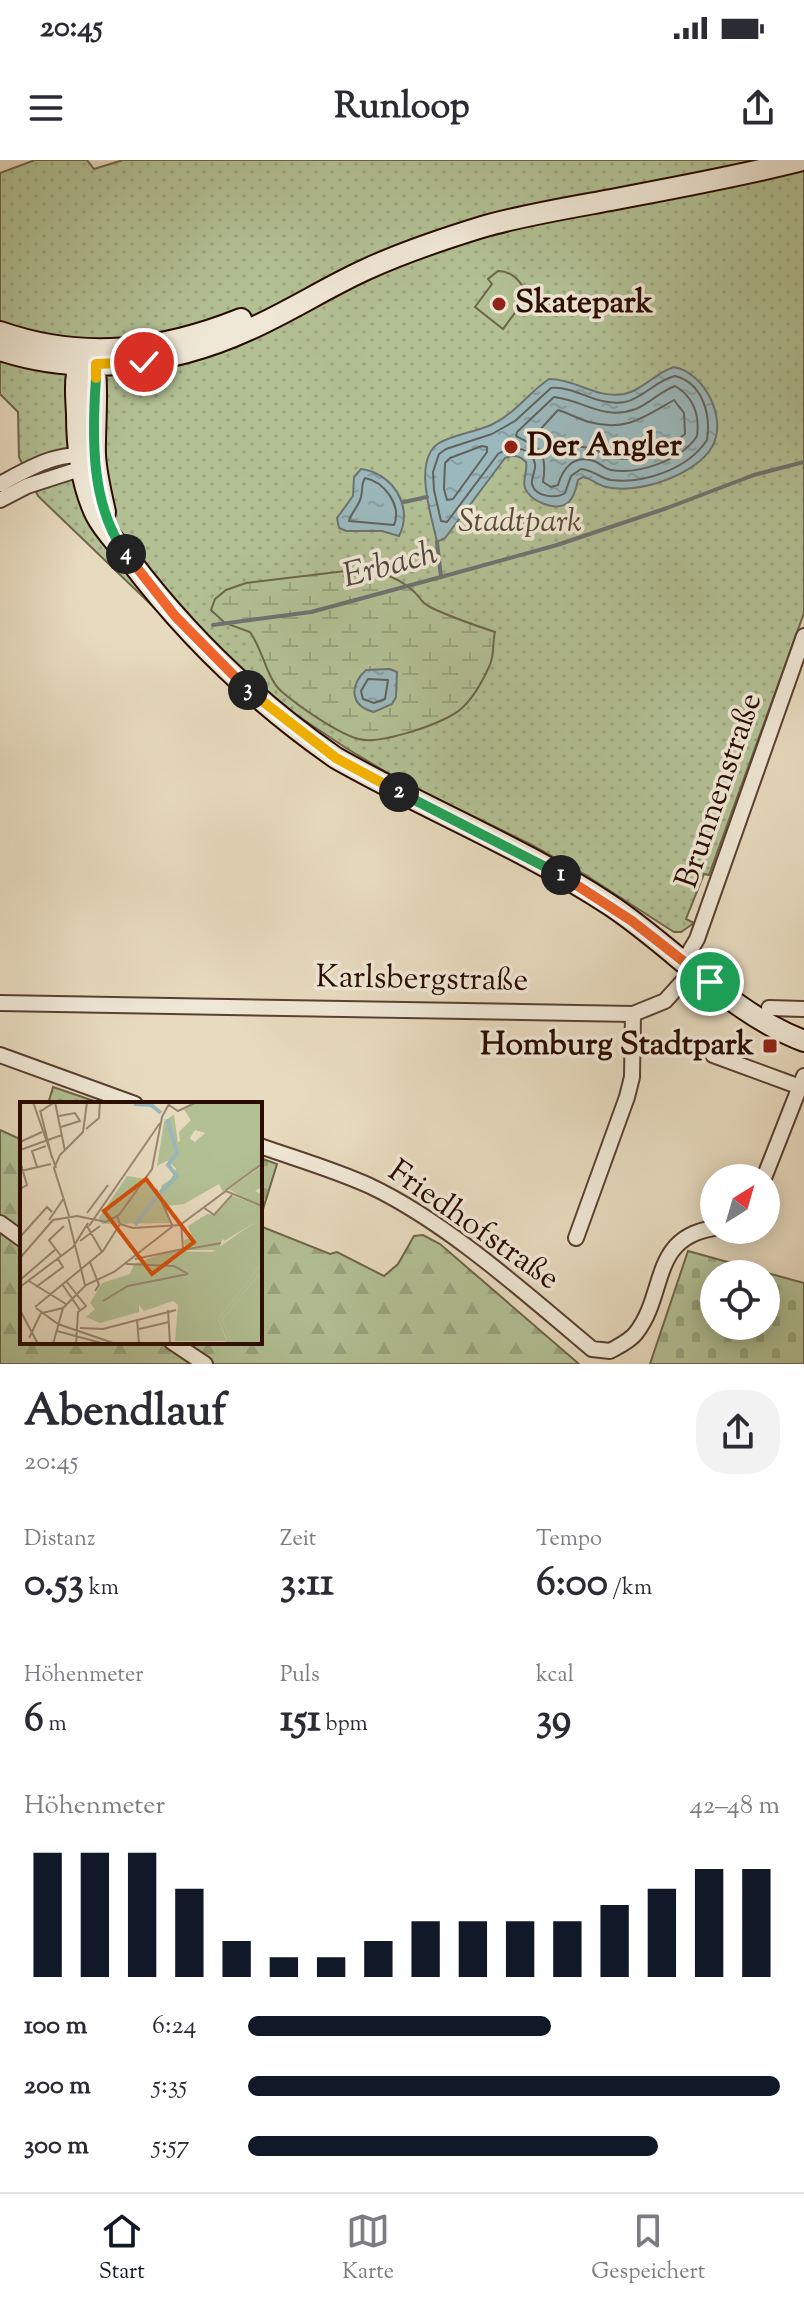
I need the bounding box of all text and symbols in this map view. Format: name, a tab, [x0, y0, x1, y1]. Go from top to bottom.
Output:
text: 20:45	[40, 7, 103, 50]
text: Runloop	[334, 82, 470, 134]
icon: menu	[24, 86, 68, 130]
icon: share	[736, 86, 780, 130]
place label: Skatepark	[515, 281, 654, 327]
marker: Skatepark	[490, 295, 508, 313]
pin	[110, 328, 178, 396]
icon: check	[122, 340, 166, 384]
place label: Der Angler	[527, 424, 683, 470]
marker: Der Angler	[502, 438, 520, 456]
park label: Stadtpark	[458, 500, 582, 546]
water label: Erbach	[337, 530, 443, 602]
pin: 4	[106, 534, 146, 574]
text: 4	[120, 538, 132, 570]
pin: 3	[228, 670, 268, 710]
text: 3	[244, 674, 252, 706]
street label: Brunnenstraße	[665, 687, 775, 895]
pin: 2	[379, 772, 419, 812]
text: 2	[394, 776, 404, 808]
pin: 1	[541, 855, 581, 895]
text: 1	[557, 859, 565, 891]
pin	[676, 948, 744, 1016]
street label: Karlsbergstraße	[315, 955, 529, 1005]
icon: arrive	[688, 960, 732, 1004]
place label: Homburg Stadtpark	[480, 1023, 755, 1069]
marker: Homburg Stadtpark	[761, 1037, 779, 1055]
inset map	[20, 1102, 262, 1344]
street label: Friedhofstraße	[378, 1150, 568, 1302]
north arrow	[700, 1164, 780, 1244]
map controls	[700, 1164, 780, 1340]
button: locate	[700, 1260, 780, 1340]
text: Abendlauf	[24, 1382, 227, 1445]
button: share	[696, 1390, 780, 1474]
text: 20:45	[24, 1444, 78, 1481]
text: Distanz	[24, 1524, 95, 1556]
text: Zeit	[280, 1524, 316, 1556]
text: Tempo	[536, 1524, 602, 1556]
text: 0.53	[24, 1556, 84, 1613]
text: 3:11	[280, 1556, 334, 1613]
text: 6:00	[536, 1556, 608, 1613]
text: km	[84, 1573, 119, 1605]
text: /km	[608, 1573, 652, 1605]
text: Höhenmeter	[24, 1660, 143, 1692]
text: Puls	[280, 1660, 320, 1692]
text: kcal	[536, 1660, 574, 1692]
text: 6	[24, 1692, 44, 1749]
text: 151	[280, 1692, 321, 1749]
text: 39	[536, 1692, 571, 1749]
text: m	[44, 1709, 67, 1741]
text: bpm	[321, 1709, 368, 1741]
text: Höhenmeter	[24, 1788, 165, 1825]
text: 42–48 m	[690, 1788, 780, 1825]
text: 100 m	[24, 2008, 87, 2045]
text: 6:24	[152, 2008, 197, 2045]
text: 200 m	[24, 2068, 91, 2105]
text: 5:35	[152, 2068, 187, 2105]
text: 300 m	[24, 2128, 89, 2165]
text: 5:57	[152, 2128, 190, 2165]
tab: Start	[99, 2209, 145, 2289]
tab: Karte	[342, 2209, 394, 2289]
tab: Gespeichert	[591, 2209, 705, 2289]

